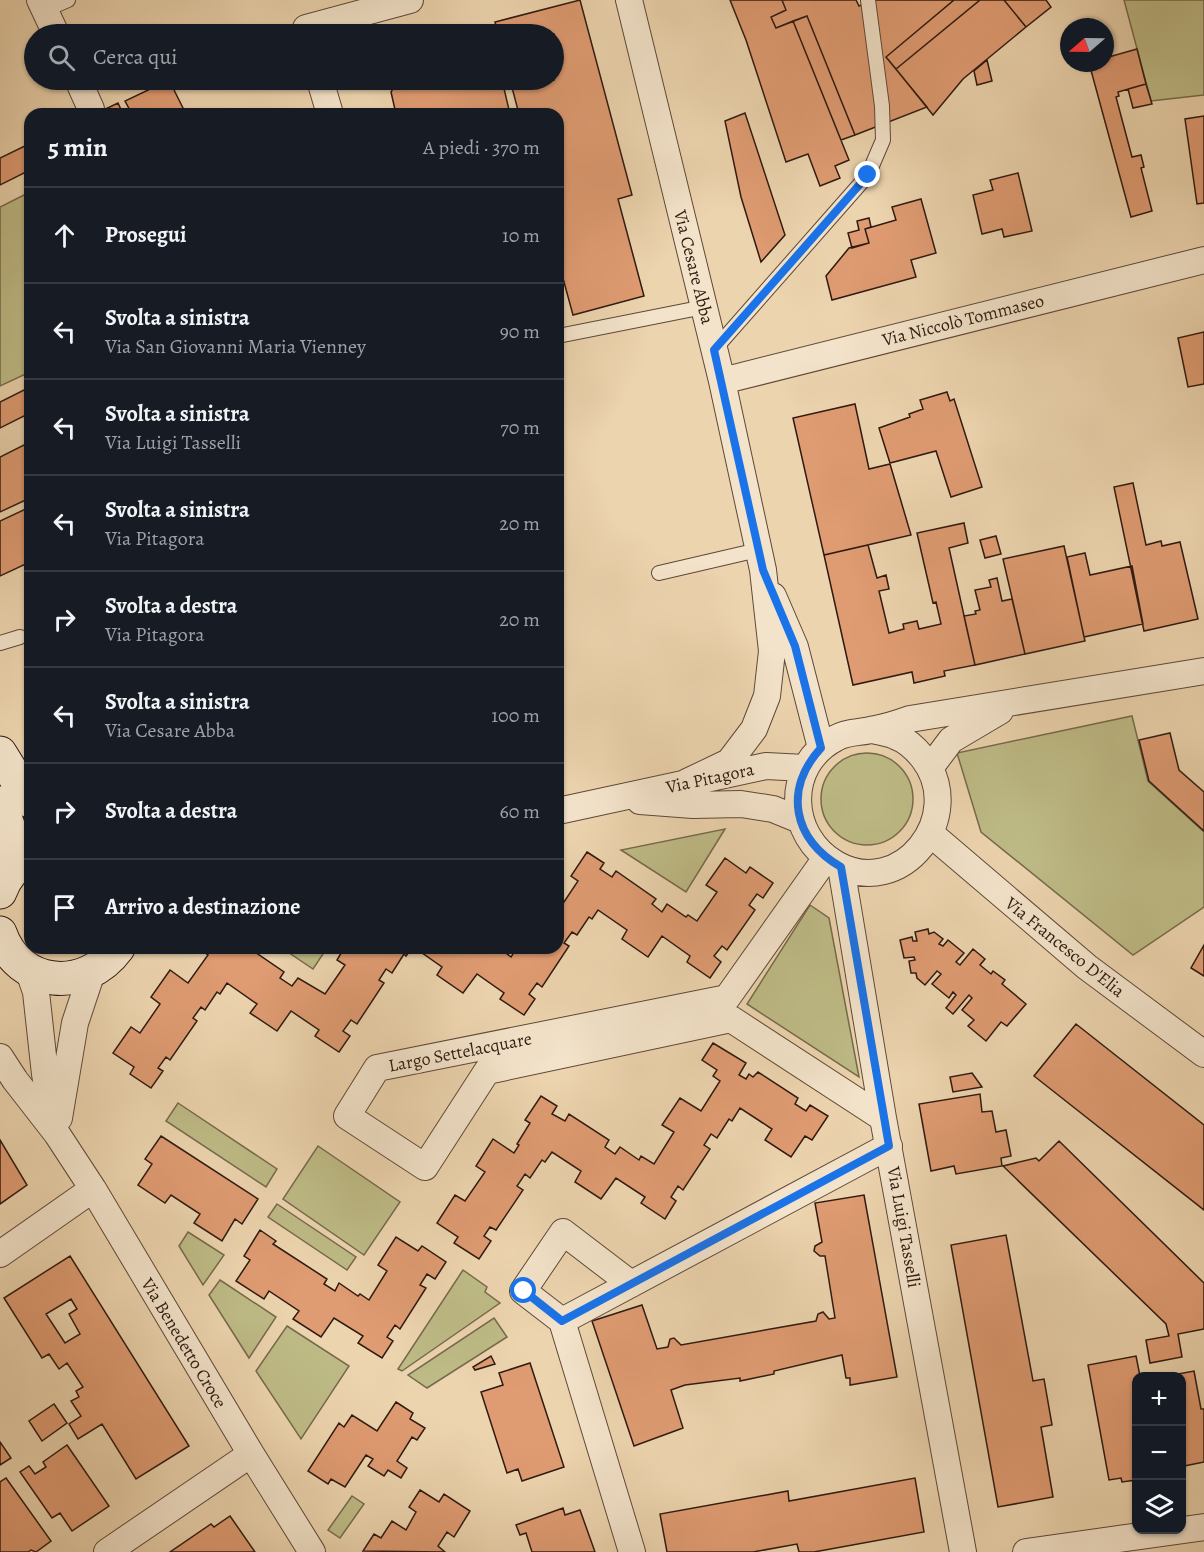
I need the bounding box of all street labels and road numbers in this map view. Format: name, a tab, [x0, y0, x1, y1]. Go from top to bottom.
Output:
street label: Via Cesare Abba	[668, 206, 720, 327]
street label: Via Niccolò Tommaseo	[879, 288, 1046, 352]
street label: Via Pitagora	[663, 757, 757, 799]
street label: Via Francesco D'Elia	[999, 891, 1130, 1003]
street label: Largo Settelacquare	[386, 1026, 534, 1078]
street label: Via Luigi Tasselli	[881, 1164, 926, 1289]
street label: Via Benedetto Croce	[135, 1273, 232, 1413]

